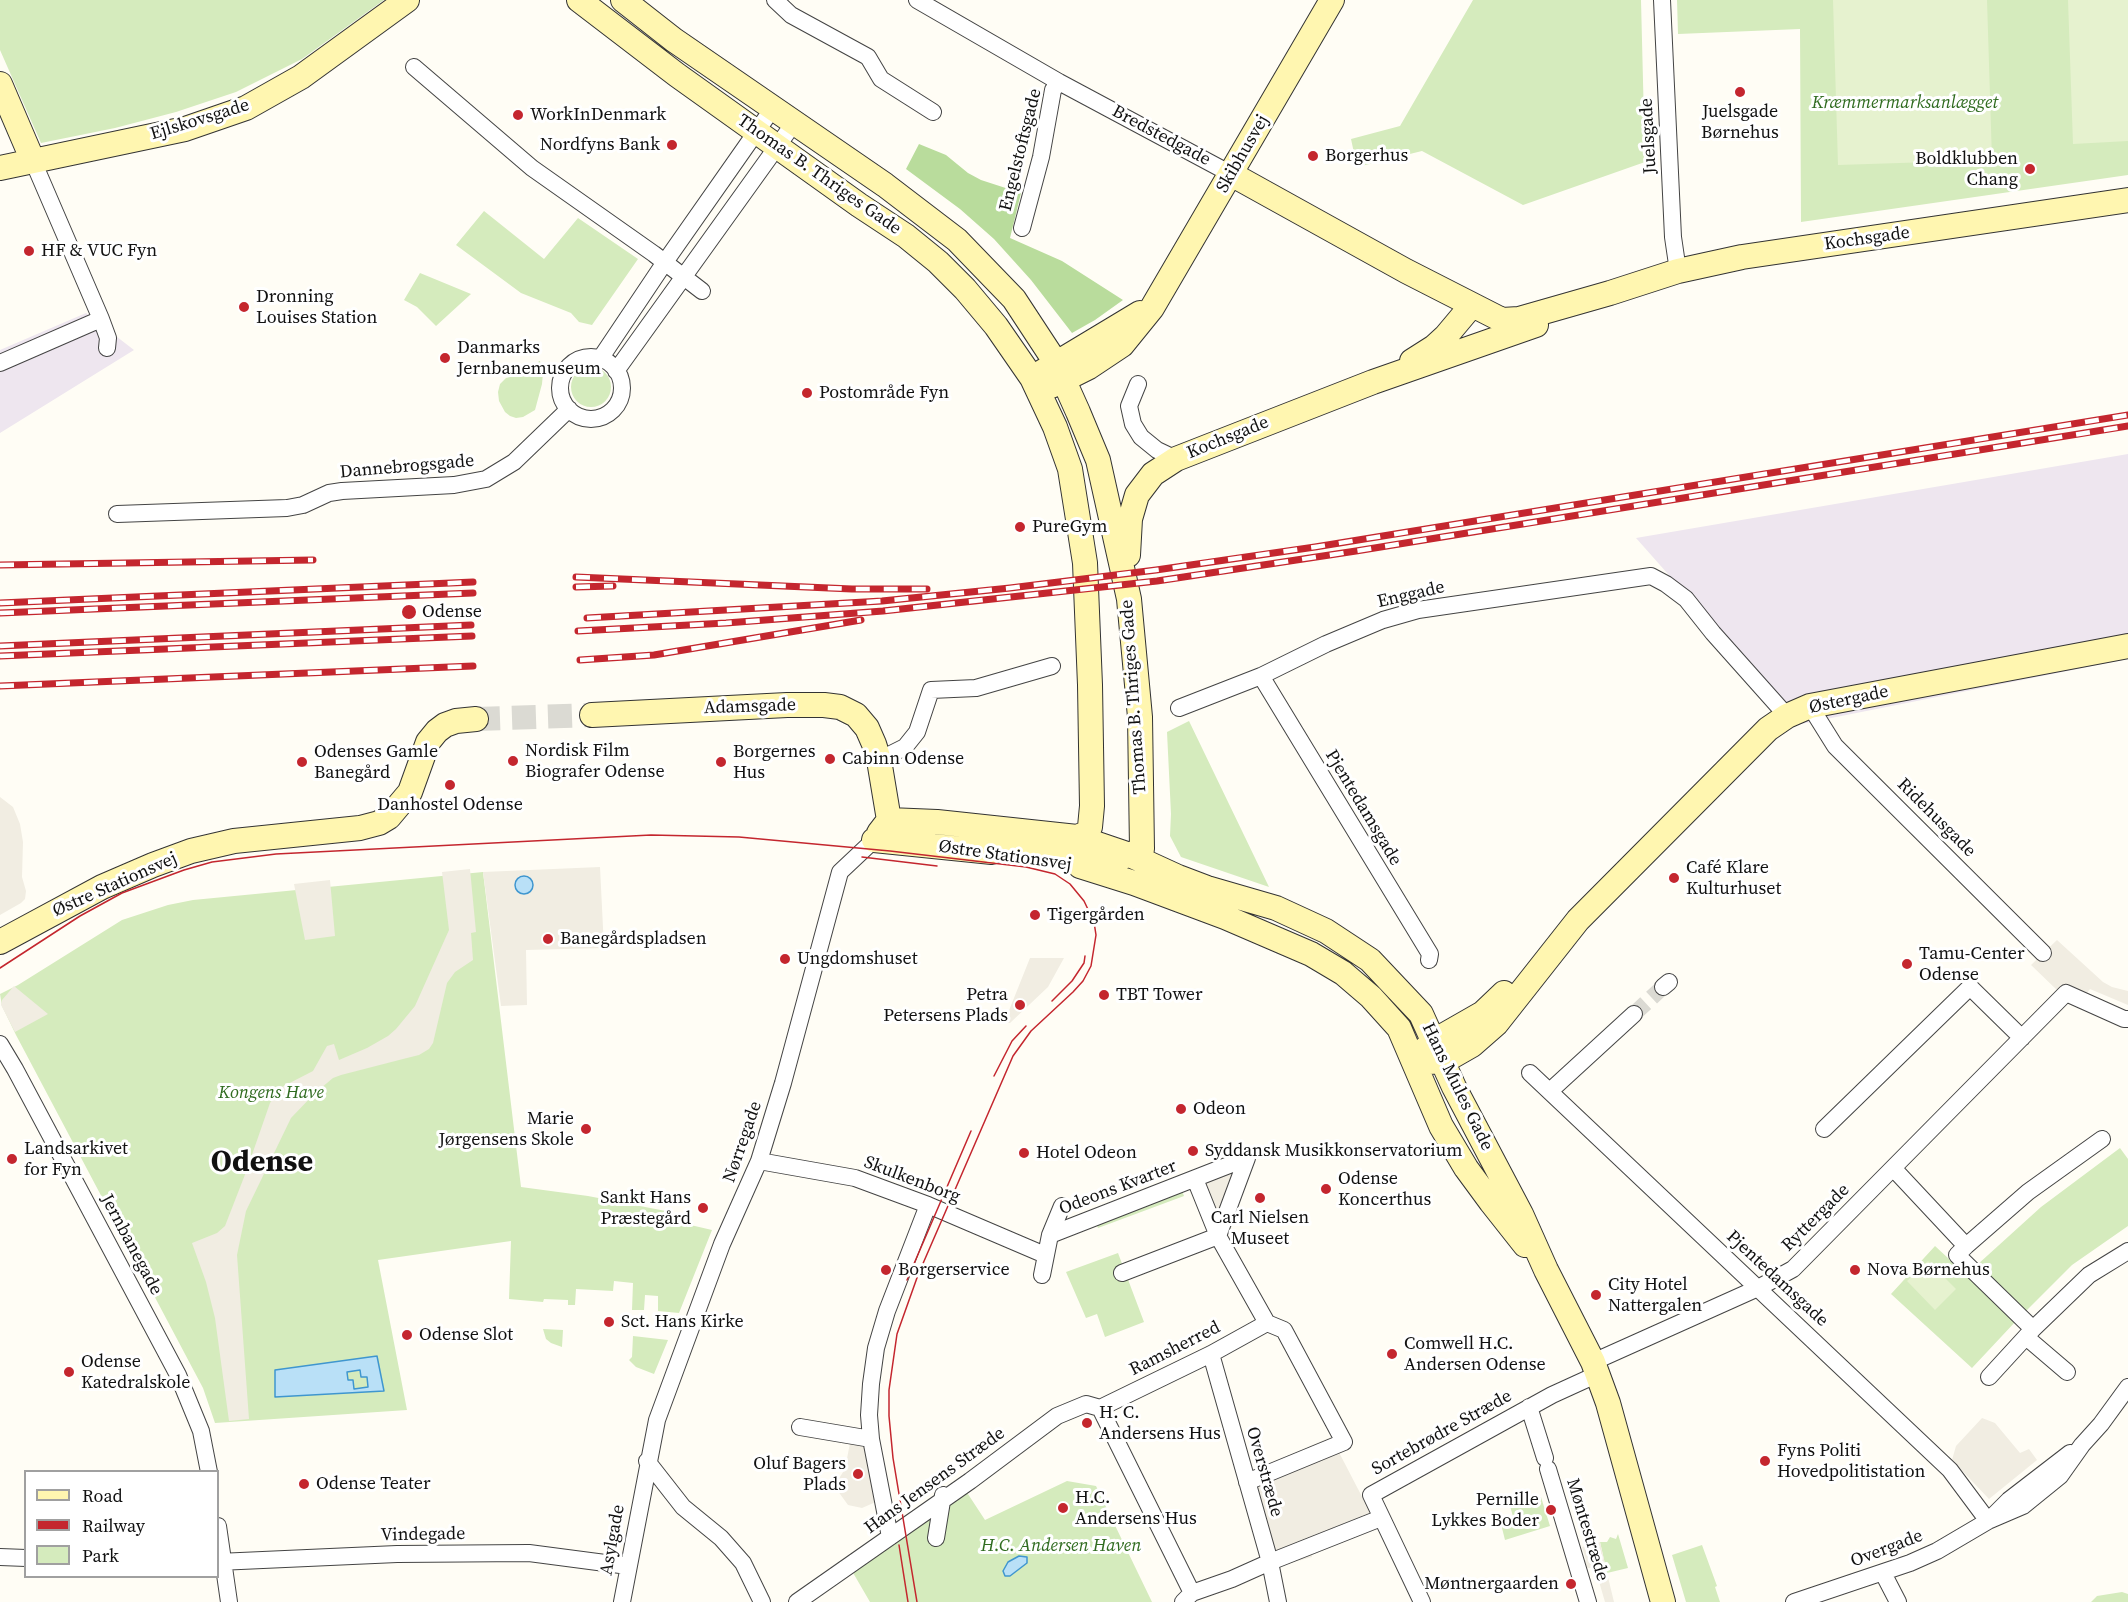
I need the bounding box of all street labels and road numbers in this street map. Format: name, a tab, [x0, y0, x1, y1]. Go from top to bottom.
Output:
street label: Engelstoftsgade	[995, 86, 1047, 214]
street label: Ejlskovsgade	[148, 95, 252, 145]
street label: Juelsgade	[1636, 97, 1662, 175]
street label: Bredstedgade	[1108, 101, 1214, 171]
street label: Thomas B. Thriges Gade	[733, 110, 905, 240]
street label: Skibhusvej	[1212, 111, 1274, 197]
street label: Kochsgade	[1823, 222, 1911, 256]
street label: Kochsgade	[1184, 412, 1272, 464]
street label: Dannebrogsgade	[339, 450, 475, 484]
street label: Enggade	[1375, 577, 1447, 613]
street label: Thomas B. Thriges Gade	[1116, 599, 1152, 795]
street label: Østergade	[1807, 681, 1891, 719]
street label: Adamsgade	[704, 695, 796, 719]
street label: Pjentedamsgade	[1320, 746, 1406, 870]
street label: Ridehusgade	[1892, 774, 1980, 862]
street label: Østre Stationsvej	[937, 836, 1073, 876]
street label: Østre Stationsvej	[49, 848, 181, 922]
street label: Hans Mules Gade	[1417, 1020, 1497, 1154]
street label: Nørregade	[719, 1098, 767, 1186]
street label: Skulkenborg	[861, 1152, 963, 1208]
street label: Odeons Kvarter	[1056, 1156, 1180, 1220]
street label: Ryttergade	[1778, 1180, 1854, 1256]
street label: Jernbanegade	[95, 1191, 167, 1299]
street label: Pjentedamsgade	[1722, 1226, 1832, 1332]
street label: Ramsherred	[1126, 1317, 1224, 1381]
street label: Sortebrødre Stræde	[1368, 1386, 1516, 1480]
street label: Hans Jensens Stræde	[861, 1423, 1009, 1539]
street label: Overstræde	[1241, 1424, 1287, 1520]
street label: Møntestræde	[1561, 1476, 1613, 1584]
street label: Asylgade	[596, 1503, 630, 1577]
street label: Vindegade	[380, 1523, 466, 1547]
street label: Overgade	[1848, 1525, 1926, 1573]

